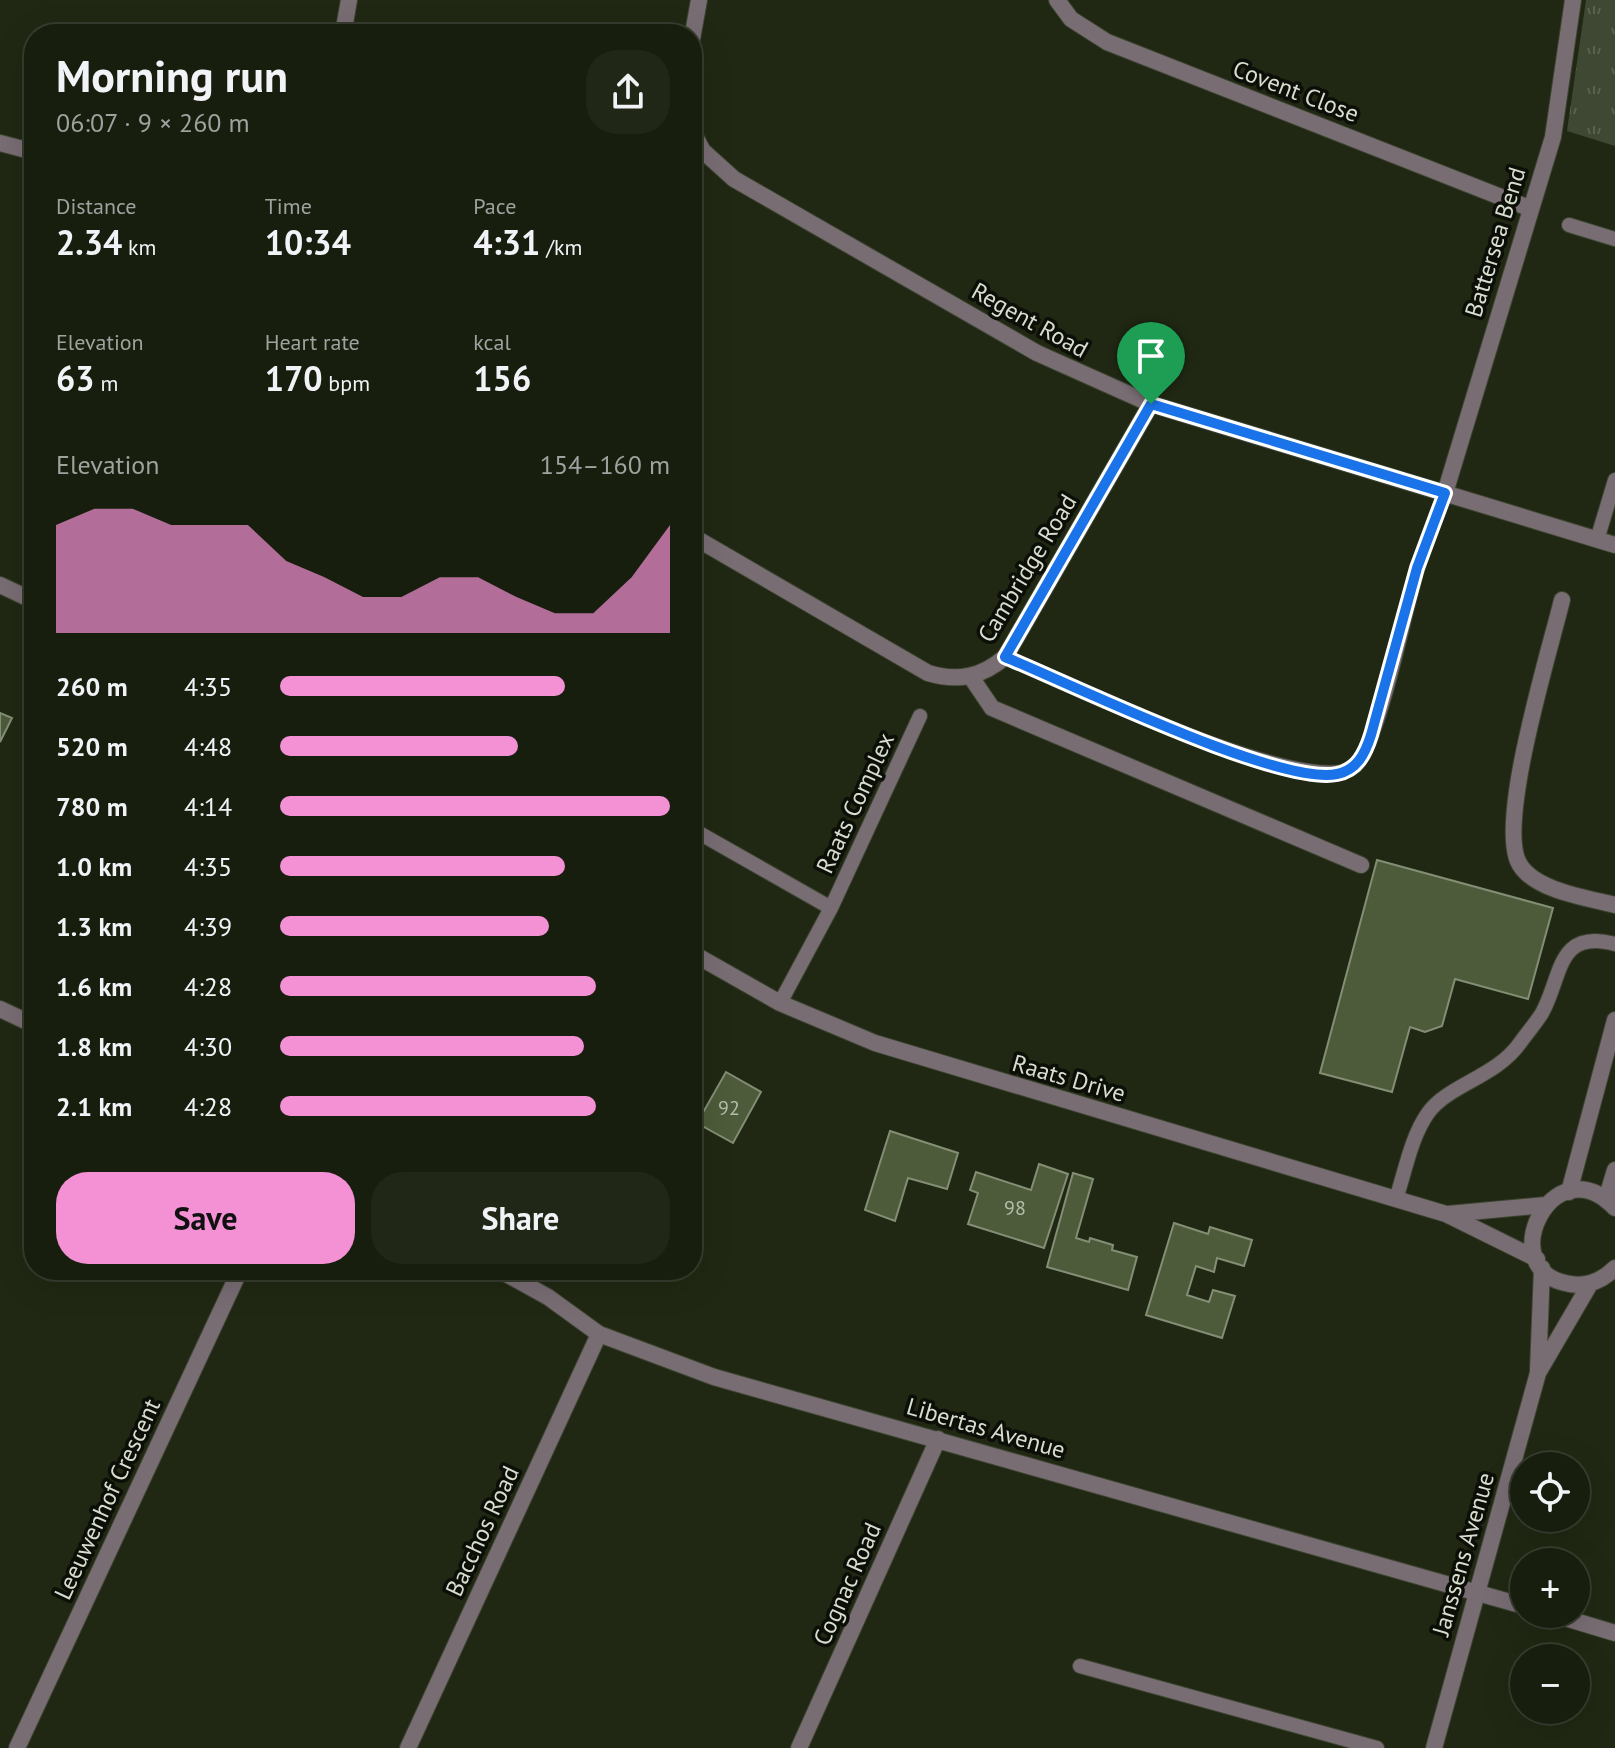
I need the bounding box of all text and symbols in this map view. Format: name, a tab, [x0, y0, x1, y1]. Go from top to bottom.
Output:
text: Morning run	[56, 47, 288, 104]
button: share	[586, 50, 670, 134]
street label: Covent Close	[1229, 53, 1363, 129]
text: 06:07 · 9 × 260 m	[56, 106, 250, 139]
street label: Battersea Bend	[1457, 163, 1533, 321]
text: Distance	[56, 192, 137, 220]
text: Time	[265, 192, 312, 220]
text: Pace	[473, 192, 516, 220]
text: 2.34	[56, 220, 122, 264]
text: 10:34	[265, 220, 351, 264]
text: 4:31	[473, 220, 540, 264]
text: km	[122, 233, 156, 261]
text: /km	[540, 233, 582, 261]
street label: Regent Road	[966, 275, 1094, 365]
pin	[1117, 322, 1185, 404]
text: Elevation	[56, 328, 144, 356]
text: Heart rate	[265, 328, 360, 356]
text: kcal	[473, 328, 511, 356]
icon: arrive	[1129, 334, 1173, 378]
text: 63	[56, 356, 95, 400]
text: 170	[265, 356, 323, 400]
text: 156	[473, 356, 531, 400]
text: m	[95, 369, 118, 397]
text: bpm	[323, 369, 370, 397]
text: Elevation	[56, 448, 160, 481]
text: 154–160 m	[540, 448, 670, 481]
street label: Cambridge Road	[971, 488, 1083, 648]
text: 260 m	[56, 670, 128, 703]
text: 4:35	[184, 670, 232, 703]
street label: Raats Complex	[809, 728, 901, 878]
text: 520 m	[56, 730, 128, 763]
text: 4:48	[184, 730, 232, 763]
text: 780 m	[56, 790, 128, 823]
text: 4:14	[184, 790, 232, 823]
text: 1.0 km	[56, 850, 132, 883]
text: 4:35	[184, 850, 232, 883]
text: 1.3 km	[56, 910, 132, 943]
text: 4:39	[184, 910, 232, 943]
text: 1.6 km	[56, 970, 132, 1003]
text: 4:28	[184, 970, 232, 1003]
text: 1.8 km	[56, 1030, 132, 1063]
text: 4:30	[184, 1030, 232, 1063]
street label: Raats Drive	[1009, 1047, 1129, 1109]
text: 2.1 km	[56, 1090, 132, 1123]
text: 4:28	[184, 1090, 232, 1123]
house number: 92	[718, 1095, 740, 1121]
button: Save	[56, 1172, 355, 1264]
button: Share	[371, 1172, 670, 1264]
house number: 98	[1004, 1195, 1026, 1221]
street label: Libertas Avenue	[903, 1391, 1069, 1465]
street label: Leeuwenhof Crescent	[47, 1394, 167, 1604]
map controls	[1510, 1452, 1590, 1724]
button: locate	[1510, 1452, 1590, 1532]
street label: Bacchos Road	[438, 1461, 526, 1601]
street label: Janssens Avenue	[1425, 1469, 1501, 1640]
street label: Cognac Road	[806, 1518, 888, 1650]
button: +	[1510, 1548, 1590, 1628]
button: −	[1510, 1644, 1590, 1724]

